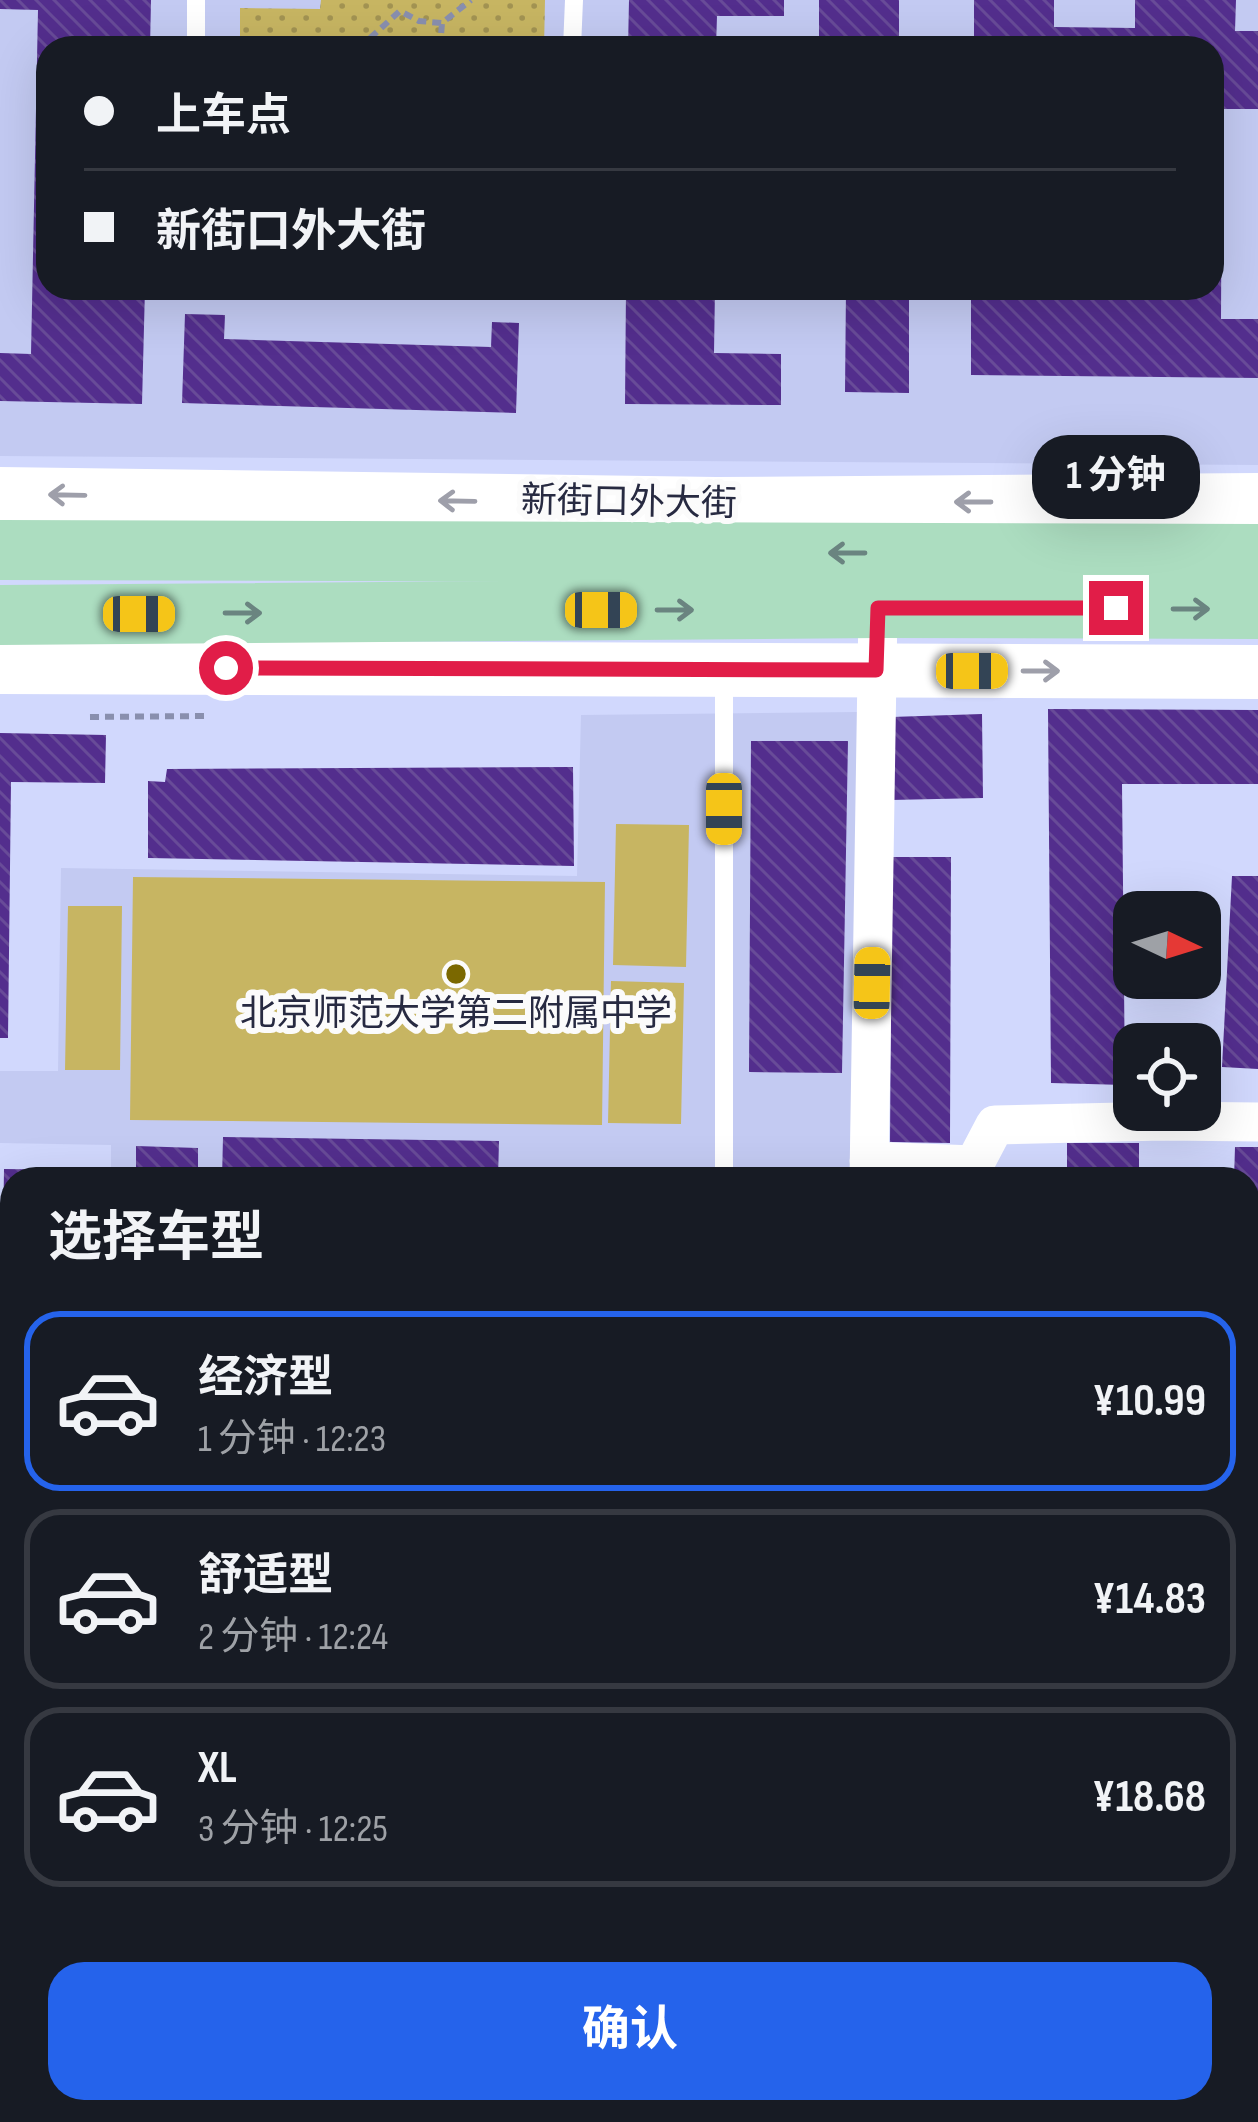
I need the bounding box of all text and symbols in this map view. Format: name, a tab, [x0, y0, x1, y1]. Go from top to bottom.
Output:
text: 上车点	[156, 89, 291, 144]
text: 新街口外大街	[156, 205, 426, 260]
callout: 1 分钟	[1032, 434, 1200, 518]
text: 1 分钟	[1066, 453, 1166, 500]
street label: 新街口外大街	[521, 480, 737, 526]
one-way arrow	[48, 484, 87, 506]
one-way arrow	[438, 490, 477, 512]
one-way arrow	[954, 491, 993, 513]
one-way arrow	[828, 541, 867, 564]
route end	[1089, 581, 1143, 635]
car	[565, 592, 637, 628]
car	[103, 596, 175, 632]
one-way arrow	[1171, 598, 1210, 620]
one-way arrow	[655, 599, 694, 621]
one-way arrow	[223, 602, 262, 624]
route start	[199, 641, 253, 695]
car	[936, 653, 1008, 689]
one-way arrow	[1021, 660, 1060, 682]
car	[706, 773, 742, 845]
north arrow	[1113, 891, 1221, 999]
map controls	[1113, 891, 1221, 1131]
car	[853, 947, 891, 1019]
marker: 北京师范大学第二附属中学	[443, 961, 469, 987]
place label: 北京师范大学第二附属中学	[240, 993, 672, 1036]
button: locate	[1113, 1023, 1221, 1131]
text: 选择车型	[48, 1206, 264, 1271]
icon: car	[54, 1347, 162, 1455]
text: 经济型	[198, 1351, 333, 1406]
text: ¥10.99	[1093, 1374, 1206, 1429]
text: 1 分钟 · 12:23	[198, 1416, 386, 1463]
icon: car	[54, 1545, 162, 1653]
text: 舒适型	[198, 1549, 333, 1604]
text: ¥14.83	[1092, 1572, 1206, 1627]
text: 2 分钟 · 12:24	[198, 1614, 388, 1661]
text: XL	[198, 1741, 237, 1796]
icon: car	[54, 1743, 162, 1851]
text: ¥18.68	[1092, 1770, 1206, 1825]
text: 3 分钟 · 12:25	[198, 1806, 388, 1853]
button: 确认	[48, 1962, 1212, 2100]

